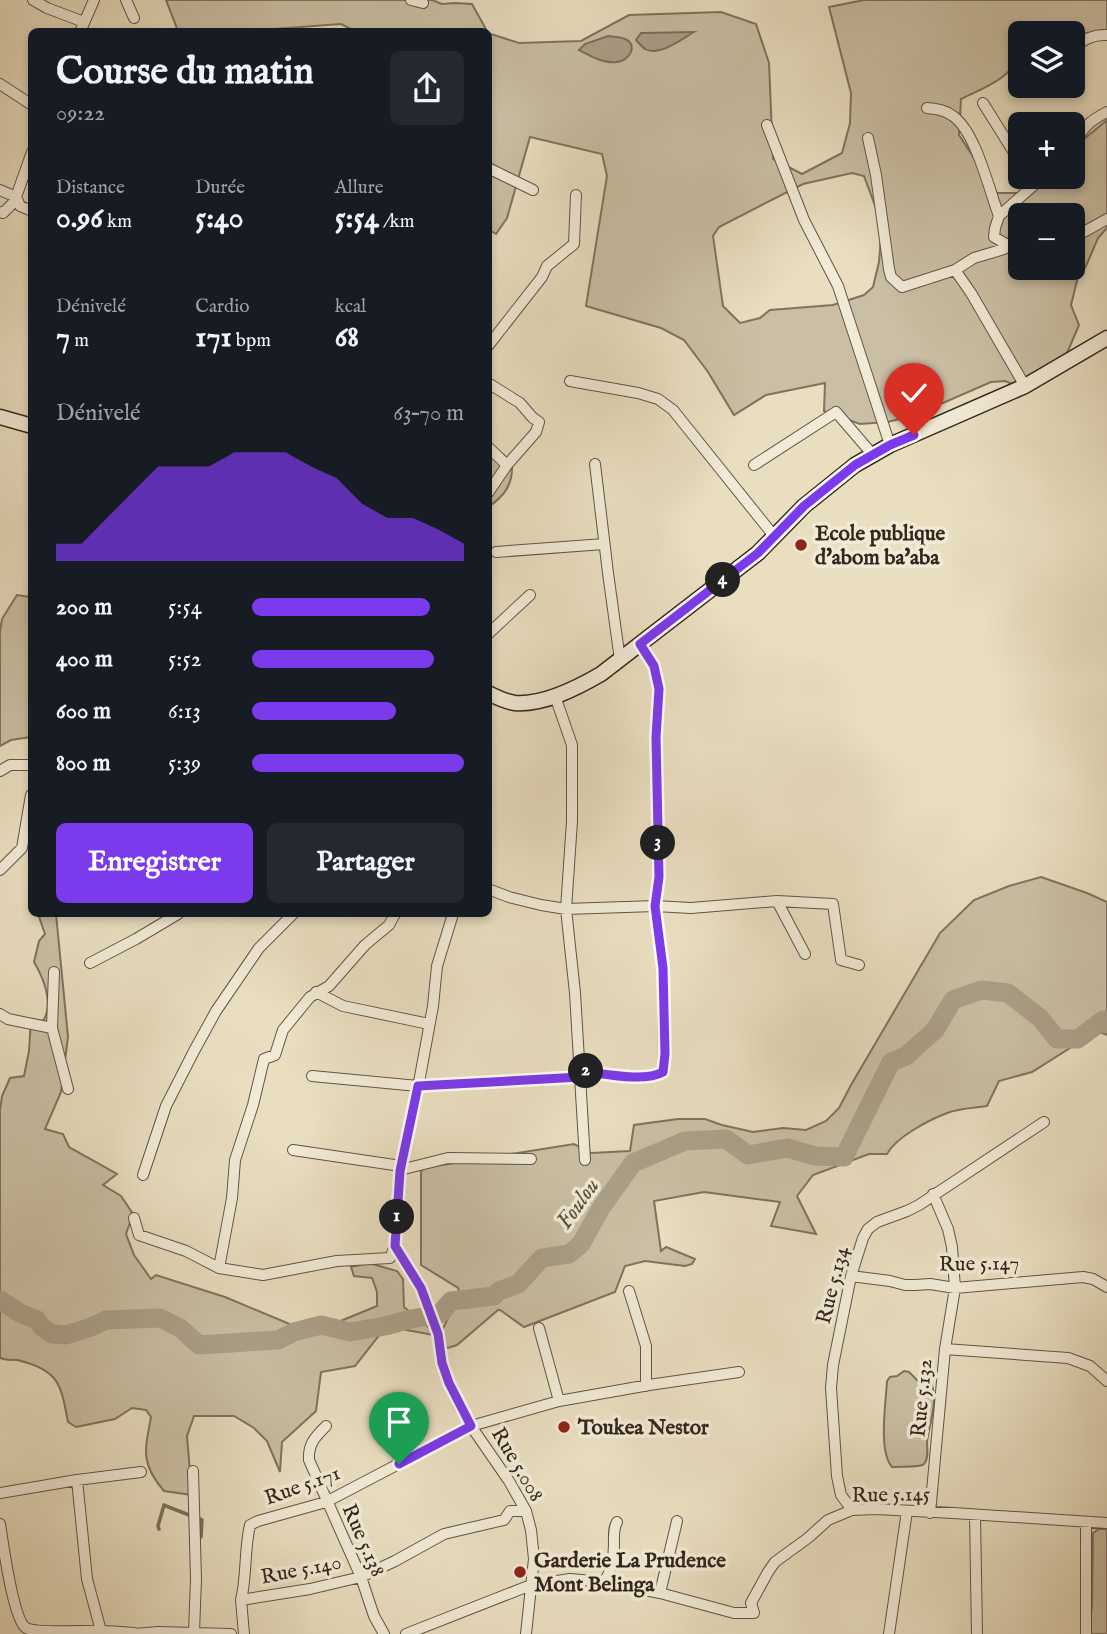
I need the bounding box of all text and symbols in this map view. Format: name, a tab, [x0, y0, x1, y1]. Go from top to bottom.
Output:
map controls	[1008, 21, 1085, 280]
button: layers	[1008, 21, 1085, 98]
text: Course du matin	[56, 49, 314, 97]
button: share	[390, 51, 464, 125]
text: 09:22	[56, 99, 105, 128]
button: +	[1008, 112, 1085, 189]
text: Distance	[56, 176, 125, 200]
text: Durée	[195, 176, 245, 200]
text: Allure	[335, 176, 383, 200]
text: 0.96	[56, 200, 103, 238]
text: 5:40	[195, 200, 244, 238]
text: 5:54	[335, 200, 379, 238]
button: −	[1008, 203, 1085, 280]
text: km	[103, 210, 132, 234]
text: /km	[379, 210, 414, 234]
text: Dénivelé	[56, 295, 126, 319]
text: Cardio	[195, 295, 249, 319]
text: kcal	[335, 295, 366, 319]
text: 7	[56, 319, 70, 357]
text: 171	[195, 319, 232, 357]
text: 68	[335, 319, 359, 357]
text: m	[70, 329, 89, 353]
text: bpm	[232, 329, 271, 353]
pin	[884, 363, 944, 435]
icon: check	[895, 374, 933, 412]
text: Dénivelé	[56, 399, 141, 428]
text: 63–70 m	[393, 399, 464, 428]
place label: Ecole publique d'abom ba'aba	[815, 521, 946, 572]
marker: Ecole publique d'abom ba'aba	[793, 537, 809, 553]
pin: 4	[706, 562, 740, 598]
text: 4	[718, 567, 727, 591]
text: 200 m	[56, 593, 112, 622]
text: 5:54	[168, 593, 202, 622]
text: 400 m	[56, 645, 113, 674]
text: 5:52	[168, 645, 201, 674]
text: 600 m	[56, 697, 111, 726]
text: 6:13	[168, 697, 201, 726]
text: 800 m	[56, 749, 110, 778]
text: 5:39	[168, 749, 201, 778]
button: Enregistrer	[56, 823, 253, 903]
button: Partager	[267, 823, 464, 903]
pin: 3	[640, 826, 676, 860]
text: 3	[654, 830, 661, 854]
pin: 2	[568, 1054, 604, 1088]
text: 2	[581, 1058, 590, 1082]
water label: Foulou	[550, 1173, 606, 1235]
pin: 1	[380, 1200, 414, 1234]
text: 1	[393, 1204, 400, 1228]
street label: Rue 5.134	[811, 1243, 856, 1327]
street label: Rue 5.147	[939, 1250, 1019, 1279]
street label: Rue 5.132	[906, 1358, 939, 1438]
pin	[369, 1392, 429, 1464]
icon: arrive	[380, 1403, 418, 1441]
place label: Toukea Nestor	[577, 1415, 709, 1442]
marker: Toukea Nestor	[556, 1419, 572, 1435]
street label: Rue 5.008	[484, 1423, 549, 1507]
street label: Rue 5.171	[261, 1460, 344, 1513]
street label: Rue 5.145	[851, 1481, 931, 1510]
street label: Rue 5.138	[335, 1500, 391, 1581]
place label: Garderie La Prudence Mont Belinga	[534, 1548, 726, 1599]
street label: Rue 5.140	[259, 1549, 344, 1592]
marker: Garderie La Prudence Mont Belinga	[512, 1564, 528, 1580]

